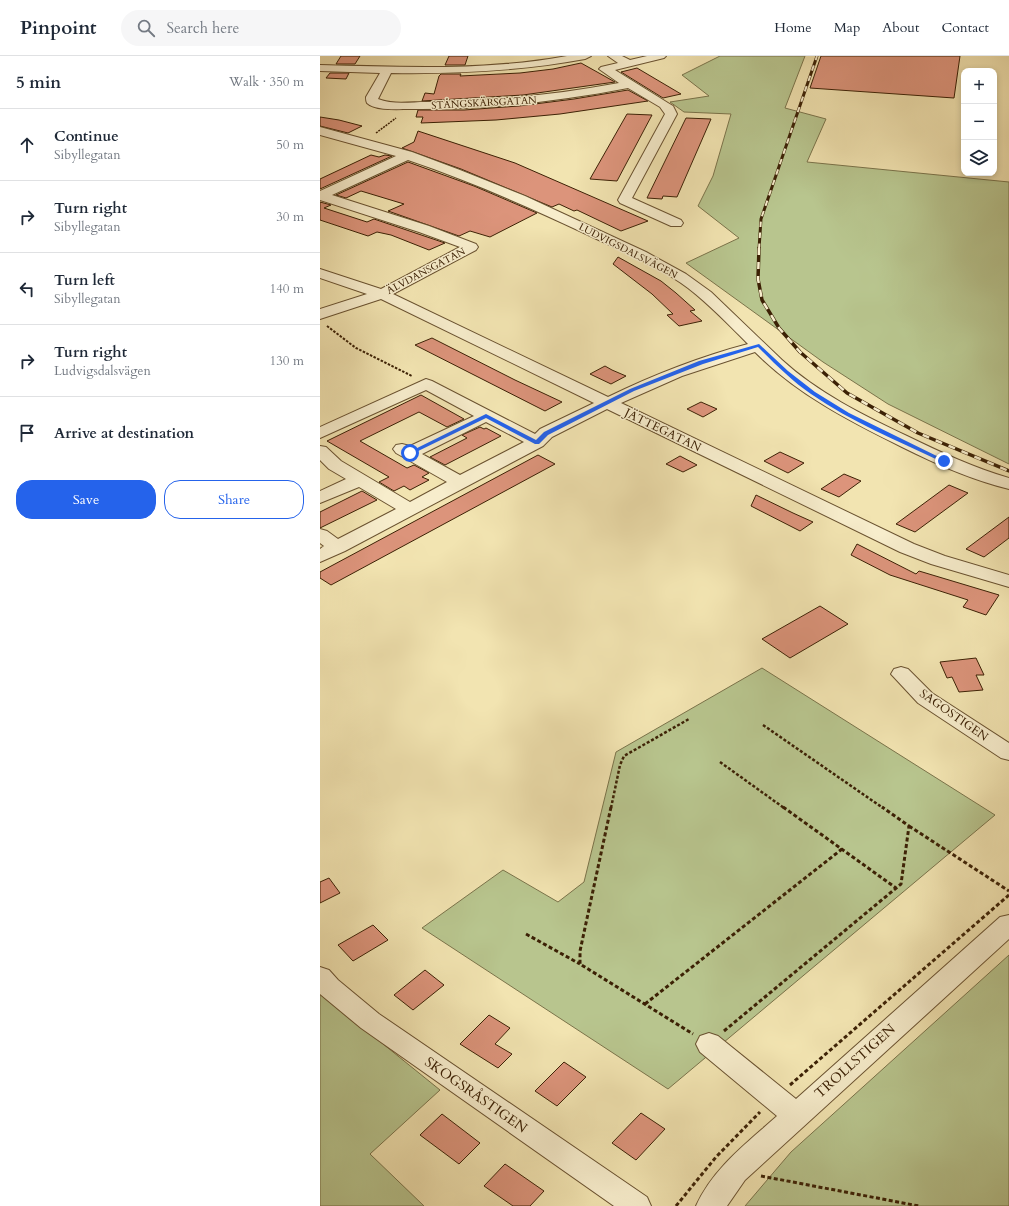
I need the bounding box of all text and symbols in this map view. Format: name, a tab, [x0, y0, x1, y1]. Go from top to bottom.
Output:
search box	[121, 10, 401, 46]
text: Pinpoint	[20, 15, 97, 41]
icon: search	[135, 17, 157, 39]
text: Search here	[167, 18, 239, 38]
text: Home	[774, 18, 812, 37]
text: Map	[834, 18, 860, 37]
text: About	[882, 18, 919, 37]
text: Contact	[941, 18, 989, 37]
map controls	[961, 68, 997, 176]
button: +	[961, 68, 997, 104]
text: 5 min	[16, 71, 61, 94]
text: Walk · 350 m	[229, 73, 304, 91]
street label: STÅNGSKÄRSGATAN	[431, 92, 537, 113]
button: −	[961, 104, 997, 140]
text: Continue	[54, 126, 119, 146]
icon: ahead	[16, 134, 38, 156]
text: 50 m	[276, 136, 304, 154]
button: layers	[961, 140, 997, 176]
text: Sibyllegatan	[54, 146, 121, 164]
text: Turn right	[54, 198, 127, 218]
icon: right	[16, 206, 38, 228]
text: 30 m	[276, 208, 304, 226]
text: Sibyllegatan	[54, 218, 121, 236]
street label: LUDVIGSDALSVÄGEN	[576, 219, 681, 282]
street label: ÄLVDANSGATAN	[384, 243, 468, 298]
text: Turn left	[54, 270, 115, 290]
icon: left	[16, 278, 38, 300]
text: 140 m	[270, 280, 304, 298]
text: Sibyllegatan	[54, 290, 121, 308]
text: Turn right	[54, 342, 127, 362]
icon: right	[16, 350, 38, 372]
text: 130 m	[270, 352, 304, 370]
text: Ludvigsdalsvägen	[54, 362, 151, 380]
street label: JÄTTEGATAN	[620, 403, 705, 456]
icon: arrive	[16, 422, 38, 444]
text: Arrive at destination	[54, 423, 194, 443]
route start	[401, 444, 419, 462]
route end	[935, 452, 953, 470]
button: Save	[16, 480, 156, 519]
button: Share	[164, 480, 304, 519]
street label: SAGOSTIGEN	[916, 685, 992, 745]
street label: TROLLSTIGEN	[810, 1020, 900, 1102]
street label: SKOGSRÅSTIGEN	[421, 1053, 531, 1138]

